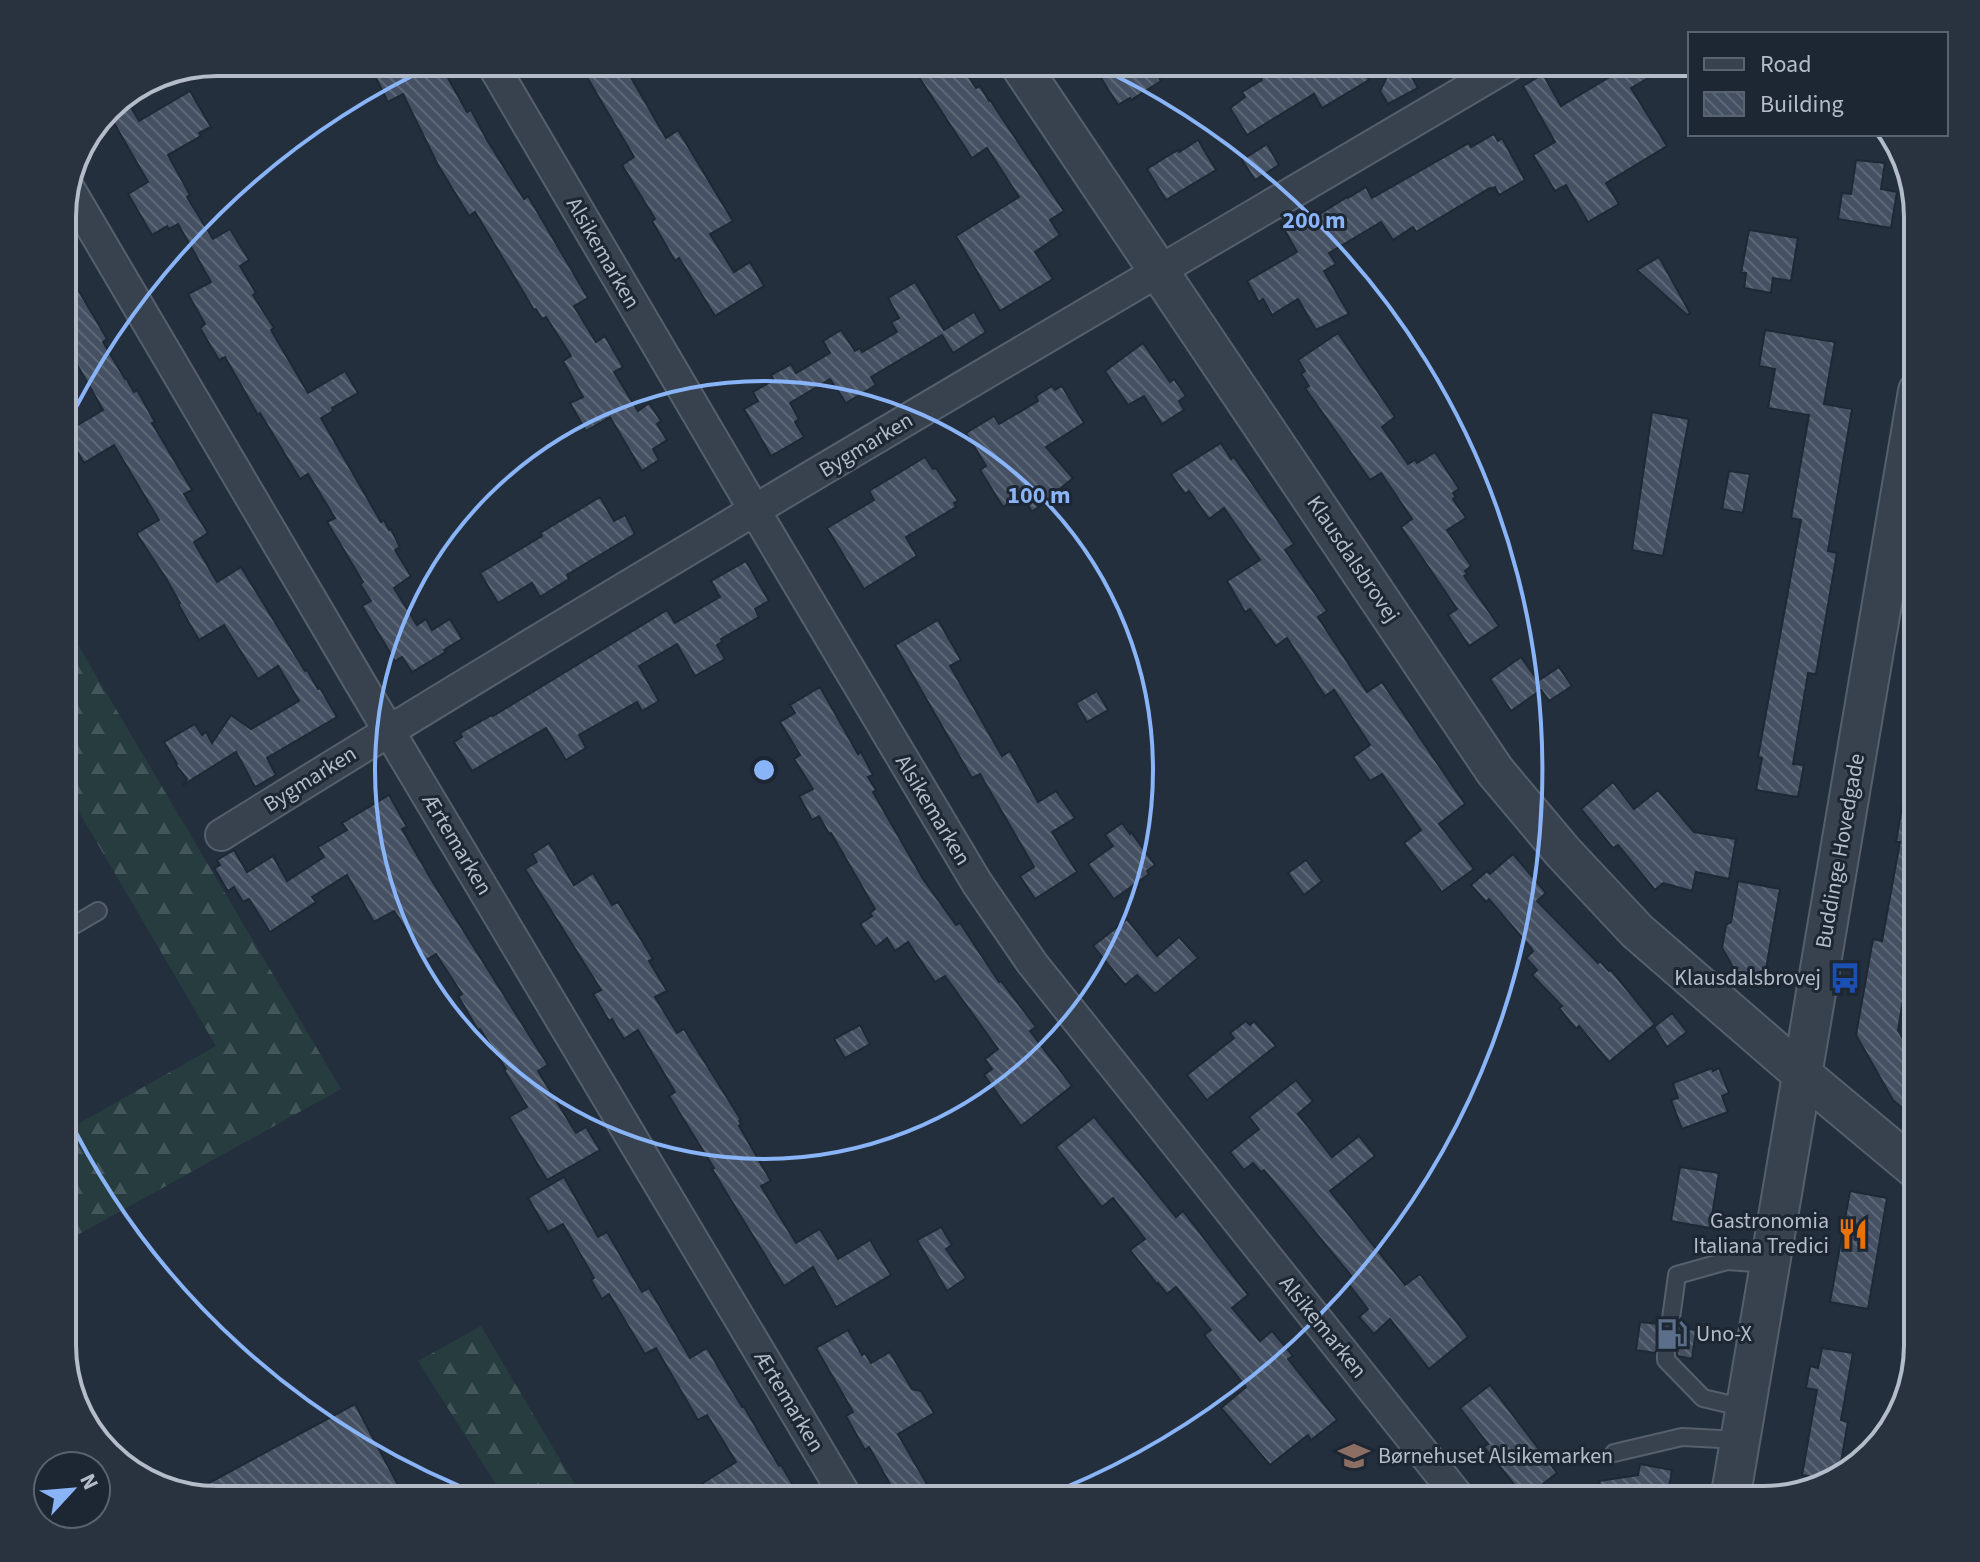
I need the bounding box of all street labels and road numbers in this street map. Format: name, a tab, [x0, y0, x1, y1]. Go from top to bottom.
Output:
street label: Alsikemarken	[558, 191, 648, 315]
street label: Bygmarken	[813, 404, 919, 486]
street label: Klausdalsbrovej	[1299, 489, 1407, 629]
street label: Bygmarken	[257, 738, 363, 820]
street label: Alsikemarken	[887, 749, 979, 871]
street label: Buddinge Hovedgade	[1807, 751, 1873, 951]
street label: Ærtemarken	[414, 787, 500, 901]
street label: Alsikemarken	[1272, 1269, 1374, 1385]
street label: Ærtemarken	[746, 1344, 832, 1458]

